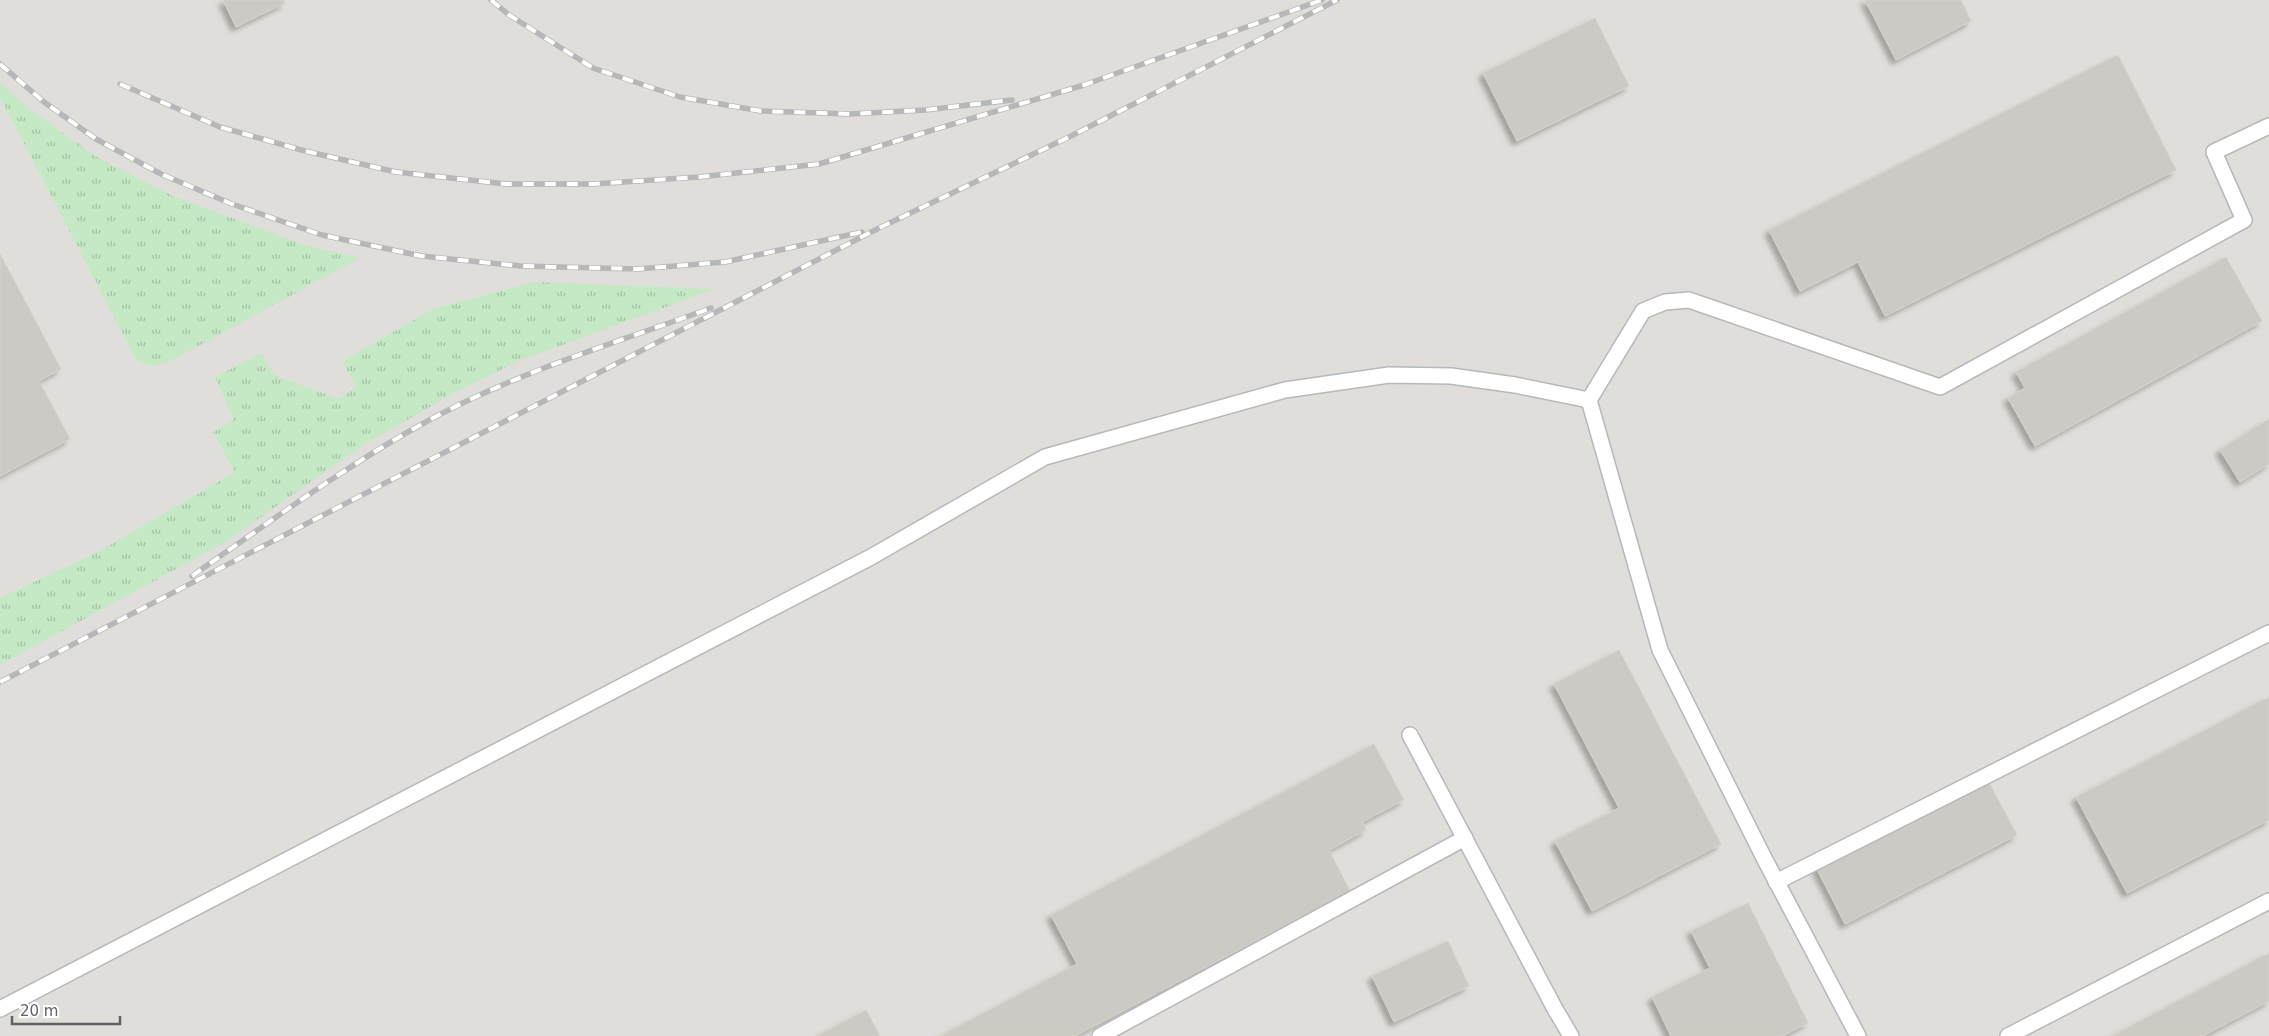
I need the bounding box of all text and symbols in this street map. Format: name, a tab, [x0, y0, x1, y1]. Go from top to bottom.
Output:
scale bar	[12, 994, 120, 1026]
text: 20 m	[20, 1002, 58, 1020]

